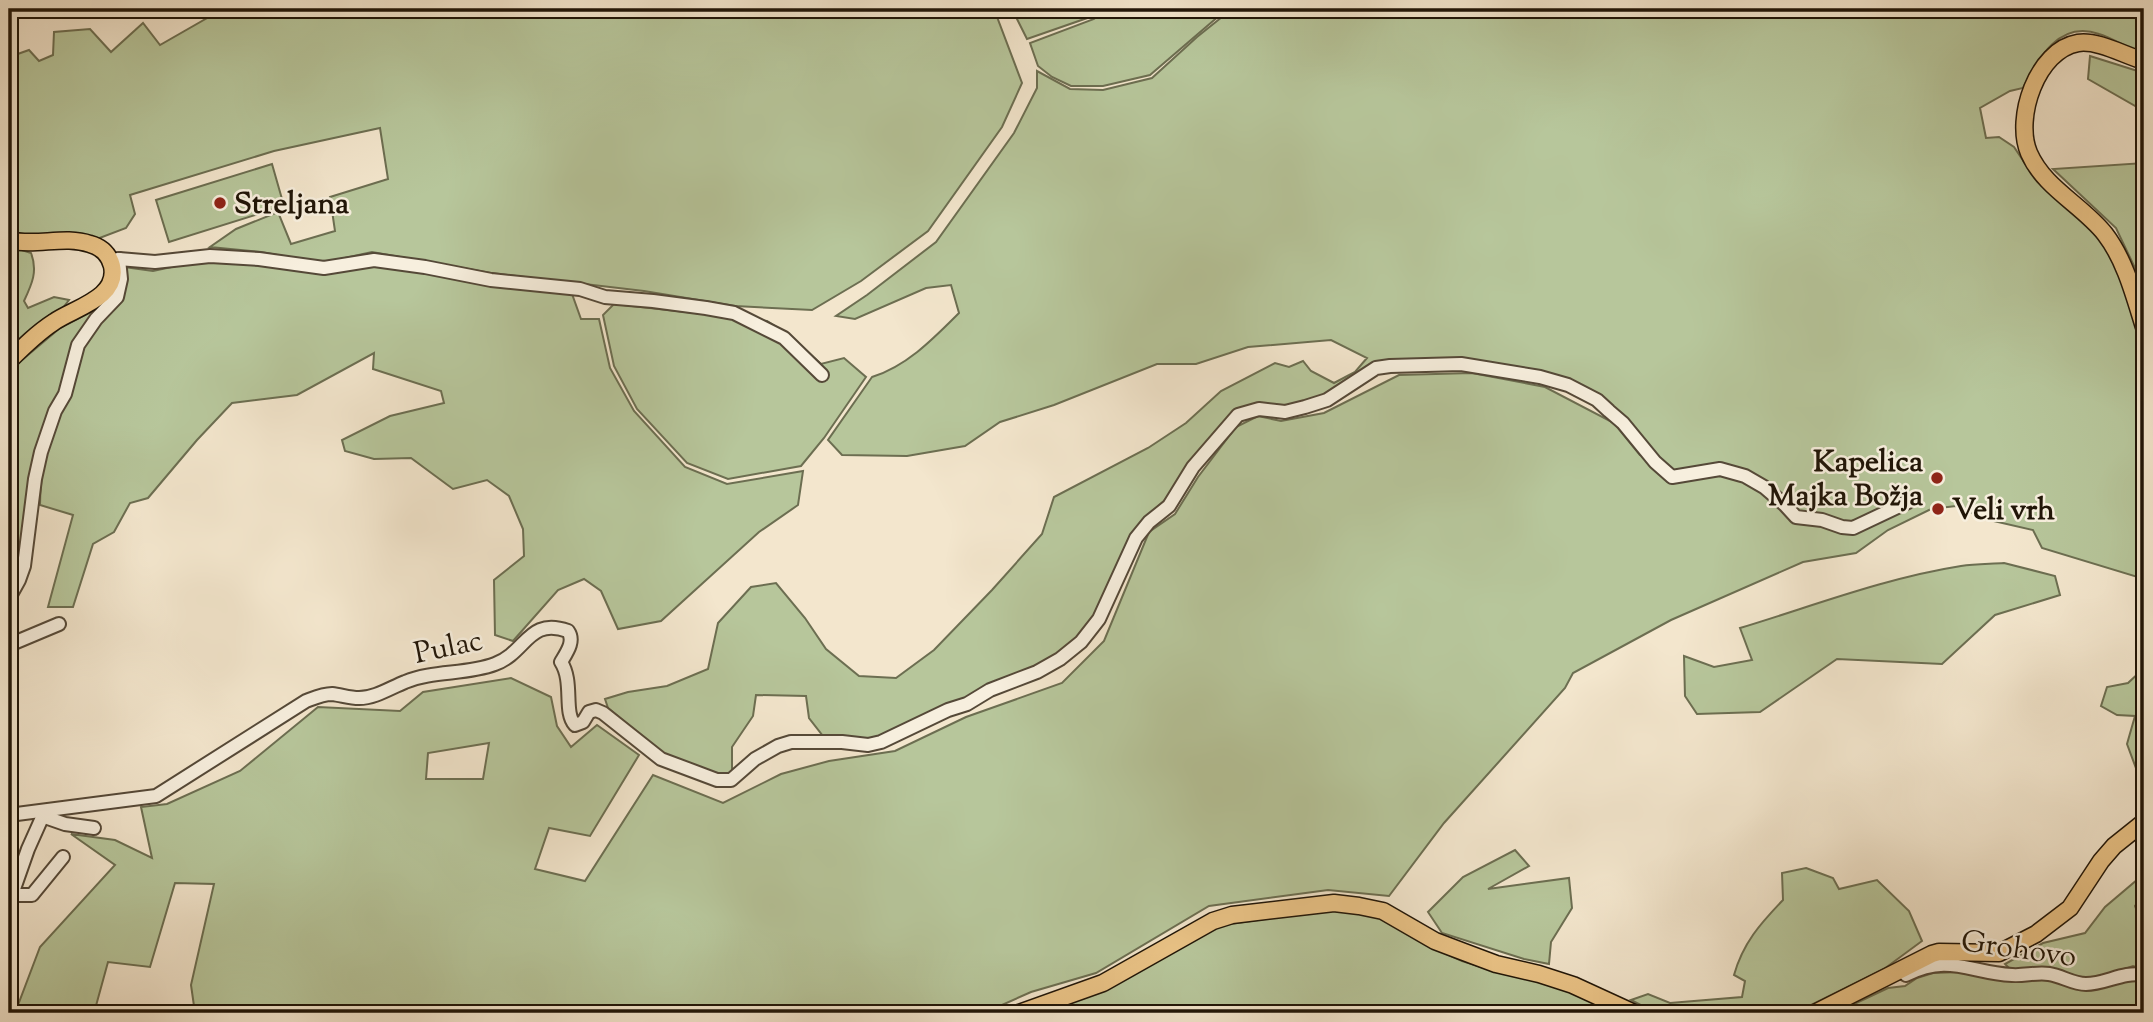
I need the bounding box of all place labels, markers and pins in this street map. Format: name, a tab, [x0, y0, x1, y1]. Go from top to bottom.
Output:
place label: Streljana	[234, 184, 349, 227]
marker: Streljana	[212, 195, 228, 211]
place label: Kapelica Majka Božja	[1768, 442, 1923, 519]
marker: Kapelica Majka Božja	[1929, 470, 1945, 486]
place label: Veli vrh	[1952, 490, 2055, 533]
marker: Veli vrh	[1930, 501, 1946, 517]

